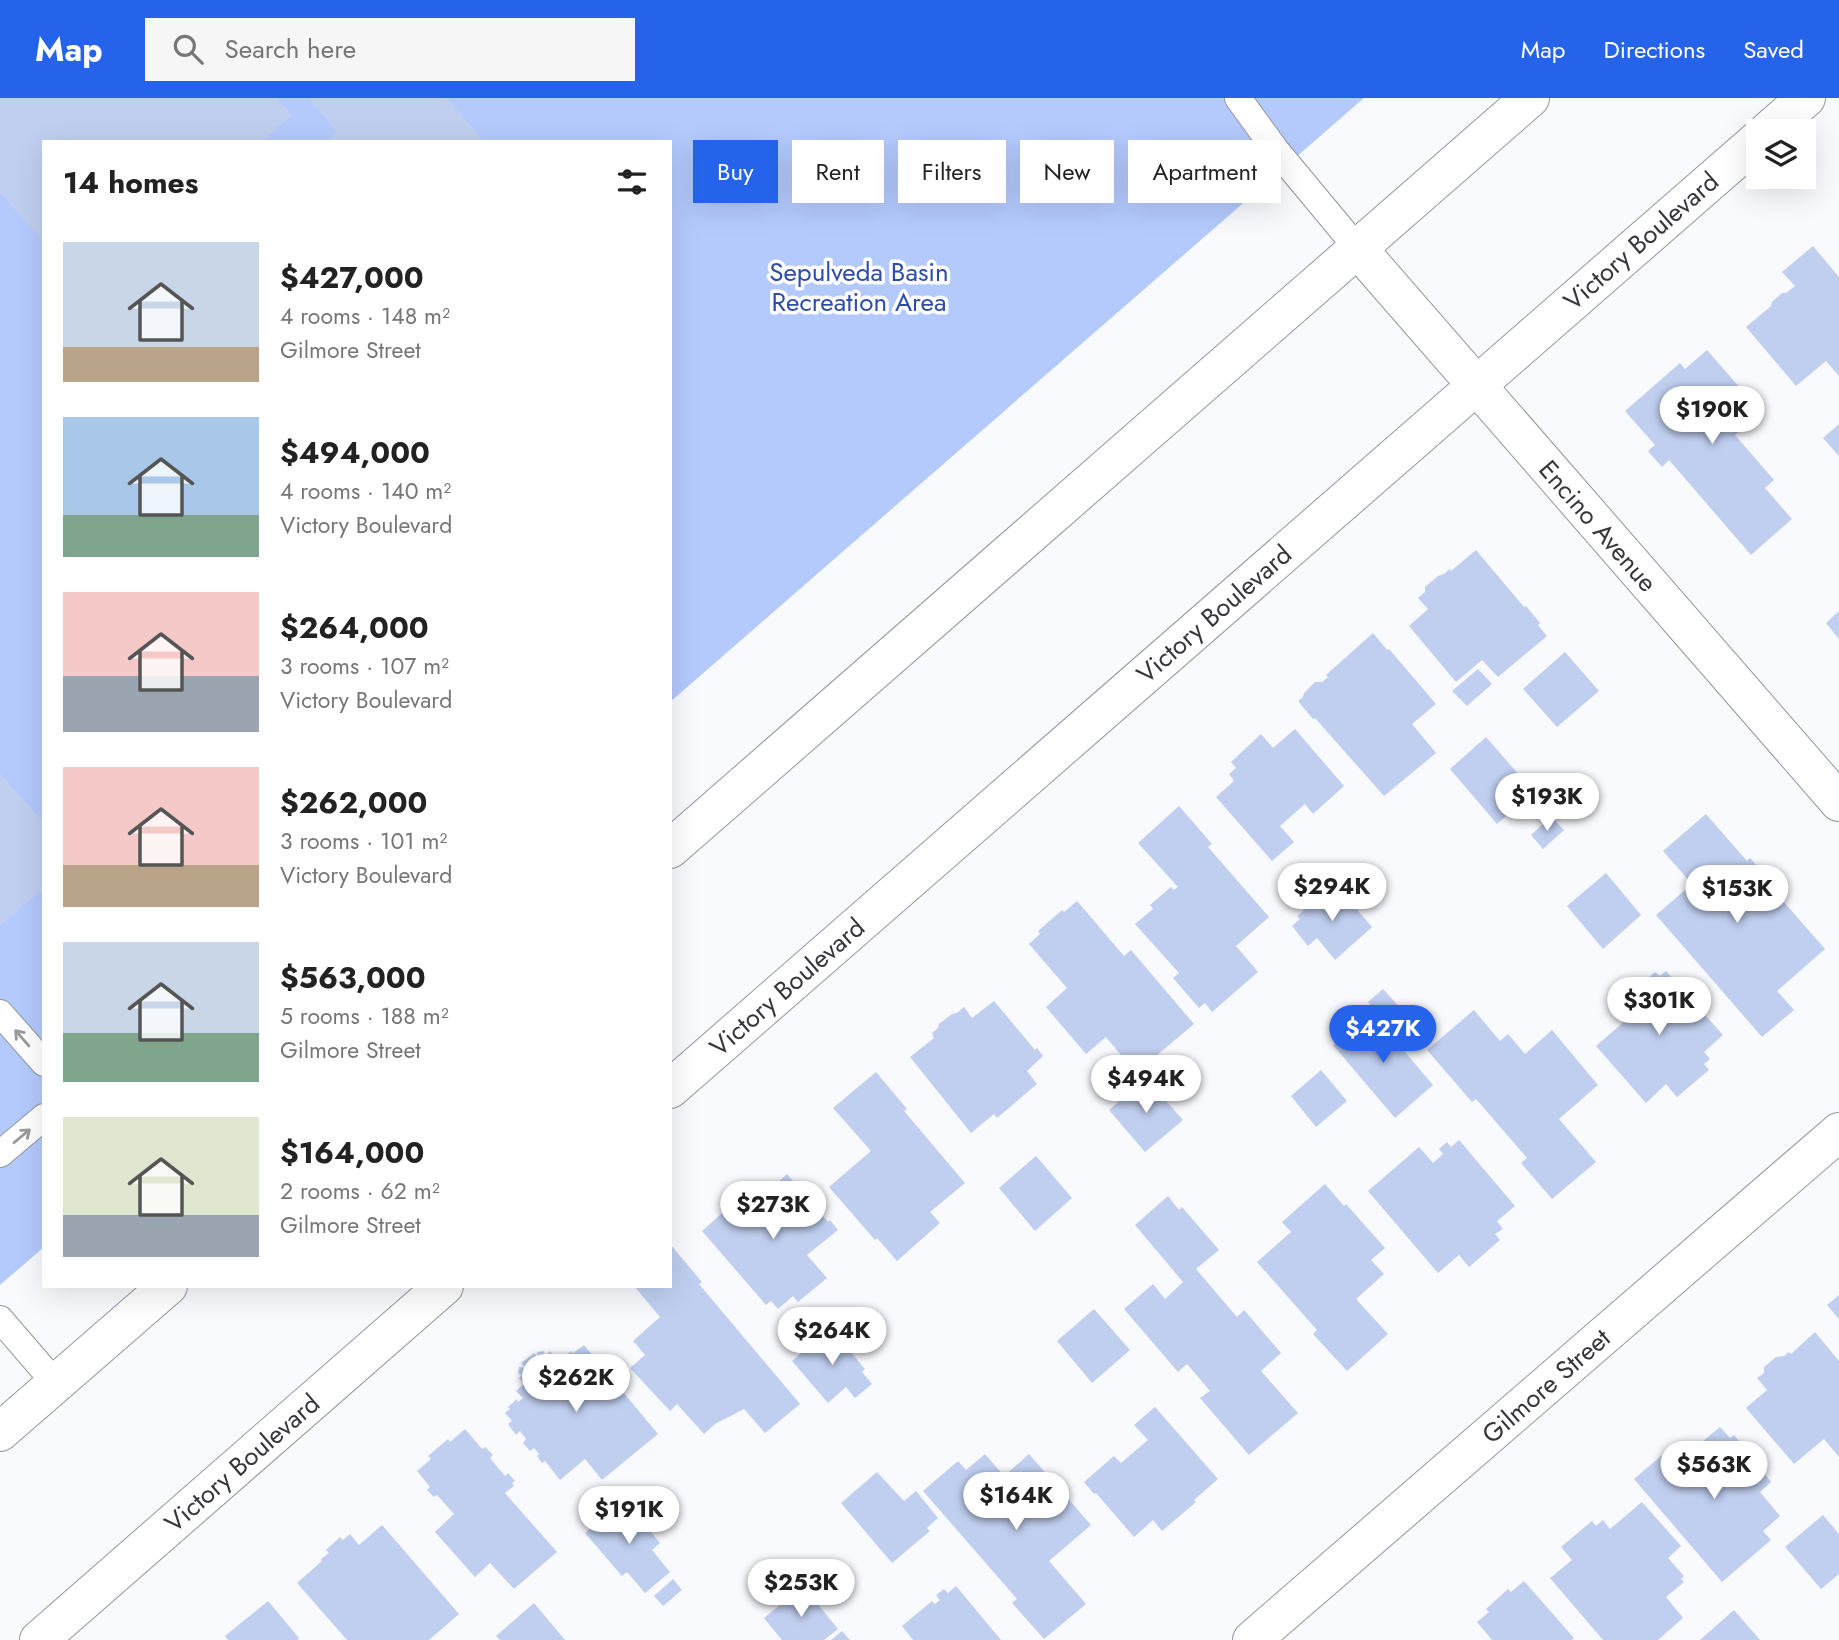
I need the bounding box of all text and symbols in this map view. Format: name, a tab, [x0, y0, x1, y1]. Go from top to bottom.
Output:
search box	[145, 18, 635, 81]
text: Map	[35, 26, 103, 73]
icon: search	[169, 30, 207, 68]
text: Search here	[225, 30, 356, 68]
text: Map	[1521, 32, 1566, 67]
text: Directions	[1604, 32, 1705, 67]
text: Saved	[1743, 32, 1804, 67]
map controls	[1746, 119, 1816, 189]
button: layers	[1746, 119, 1816, 189]
chip: Buy	[693, 140, 778, 203]
chip: Rent	[792, 140, 884, 203]
chip: Filters	[898, 140, 1006, 203]
chip: New	[1020, 140, 1114, 203]
chip: Apartment	[1128, 140, 1281, 203]
text: 14 homes	[63, 161, 198, 204]
icon: filters	[613, 163, 651, 201]
street label: Victory Boulevard	[1555, 163, 1727, 319]
park label: Sepulveda Basin Recreation Area	[769, 253, 949, 321]
text: $427,000	[280, 256, 424, 299]
icon: home	[119, 270, 203, 354]
text: 4 rooms · 148 m²	[280, 299, 450, 333]
text: Gilmore Street	[280, 333, 421, 367]
pin: $190K	[1663, 386, 1761, 446]
text: $190K	[1676, 392, 1748, 426]
text: $494,000	[280, 431, 430, 474]
icon: home	[119, 445, 203, 529]
street label: Encino Avenue	[1530, 452, 1666, 600]
text: 4 rooms · 140 m²	[280, 474, 451, 508]
text: Victory Boulevard	[280, 508, 452, 542]
street label: Victory Boulevard	[1128, 536, 1300, 692]
text: $264,000	[280, 606, 429, 649]
icon: home	[119, 620, 203, 704]
text: 3 rooms · 107 m²	[280, 649, 449, 683]
text: Victory Boulevard	[280, 683, 452, 717]
pin: $193K	[1498, 774, 1596, 833]
text: $193K	[1511, 779, 1583, 813]
text: $262,000	[280, 781, 427, 824]
icon: home	[119, 795, 203, 879]
text: 3 rooms · 101 m²	[280, 824, 447, 858]
text: Victory Boulevard	[280, 858, 452, 892]
pin: $294K	[1283, 864, 1381, 923]
pin: $153K	[1688, 866, 1786, 925]
text: $294K	[1294, 869, 1370, 903]
text: $153K	[1701, 871, 1773, 905]
street label: Victory Boulevard	[701, 909, 873, 1065]
text: $563,000	[280, 956, 426, 999]
icon: home	[119, 970, 203, 1054]
pin: $301K	[1610, 978, 1708, 1037]
text: $301K	[1623, 983, 1695, 1017]
text: 5 rooms · 188 m²	[280, 999, 449, 1033]
pin: $427K	[1334, 1006, 1432, 1065]
text: $427K	[1345, 1011, 1421, 1045]
one-way arrow	[14, 1029, 30, 1047]
text: Gilmore Street	[280, 1033, 421, 1067]
pin: $494K	[1097, 1056, 1195, 1115]
text: $494K	[1107, 1061, 1185, 1095]
one-way arrow	[13, 1128, 31, 1144]
text: $164,000	[280, 1131, 424, 1174]
icon: home	[119, 1145, 203, 1229]
text: 2 rooms · 62 m²	[280, 1174, 440, 1208]
pin: $273K	[724, 1182, 822, 1241]
text: $273K	[736, 1187, 810, 1221]
text: Gilmore Street	[280, 1208, 421, 1242]
pin: $264K	[783, 1308, 881, 1367]
text: $264K	[794, 1313, 870, 1347]
street label: Gilmore Street	[1473, 1319, 1619, 1453]
pin: $262K	[527, 1354, 625, 1414]
text: $262K	[538, 1360, 614, 1394]
street label: Victory Boulevard	[156, 1385, 328, 1541]
pin: $563K	[1665, 1442, 1763, 1501]
text: $563K	[1677, 1447, 1751, 1481]
pin: $164K	[967, 1472, 1065, 1532]
text: $164K	[979, 1478, 1053, 1512]
pin: $191K	[580, 1486, 678, 1546]
text: $191K	[594, 1492, 664, 1526]
pin: $253K	[752, 1560, 850, 1619]
text: $253K	[764, 1565, 838, 1599]

